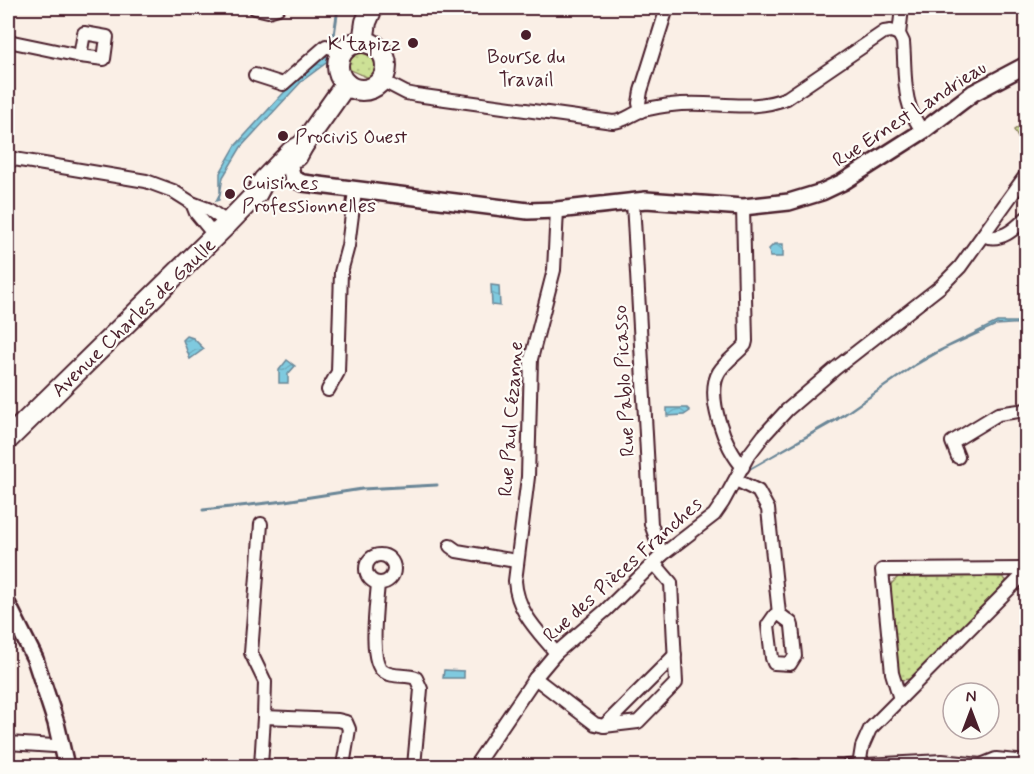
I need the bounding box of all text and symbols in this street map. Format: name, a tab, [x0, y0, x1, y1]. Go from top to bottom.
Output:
marker: Bourse du Travail	[519, 28, 533, 42]
place label: K'tapizz	[328, 31, 401, 58]
marker: K'tapizz	[406, 36, 420, 50]
place label: Bourse du Travail	[487, 44, 565, 94]
street label: Rue Ernest Landrieau	[828, 54, 992, 174]
place label: Procivis Ouest	[295, 124, 408, 151]
marker: Procivis Ouest	[276, 129, 290, 143]
place label: Cuisines Professionnelles	[242, 170, 376, 220]
marker: Cuisines Professionnelles	[223, 187, 237, 201]
street label: Avenue Charles de Gaulle	[46, 232, 222, 404]
street label: Rue Pablo Picasso	[607, 304, 642, 457]
street label: Rue Paul Cézanne	[493, 341, 530, 498]
street label: Rue des Pièces Franches	[537, 491, 709, 649]
north arrow	[941, 681, 1001, 741]
text: N	[966, 687, 976, 708]

